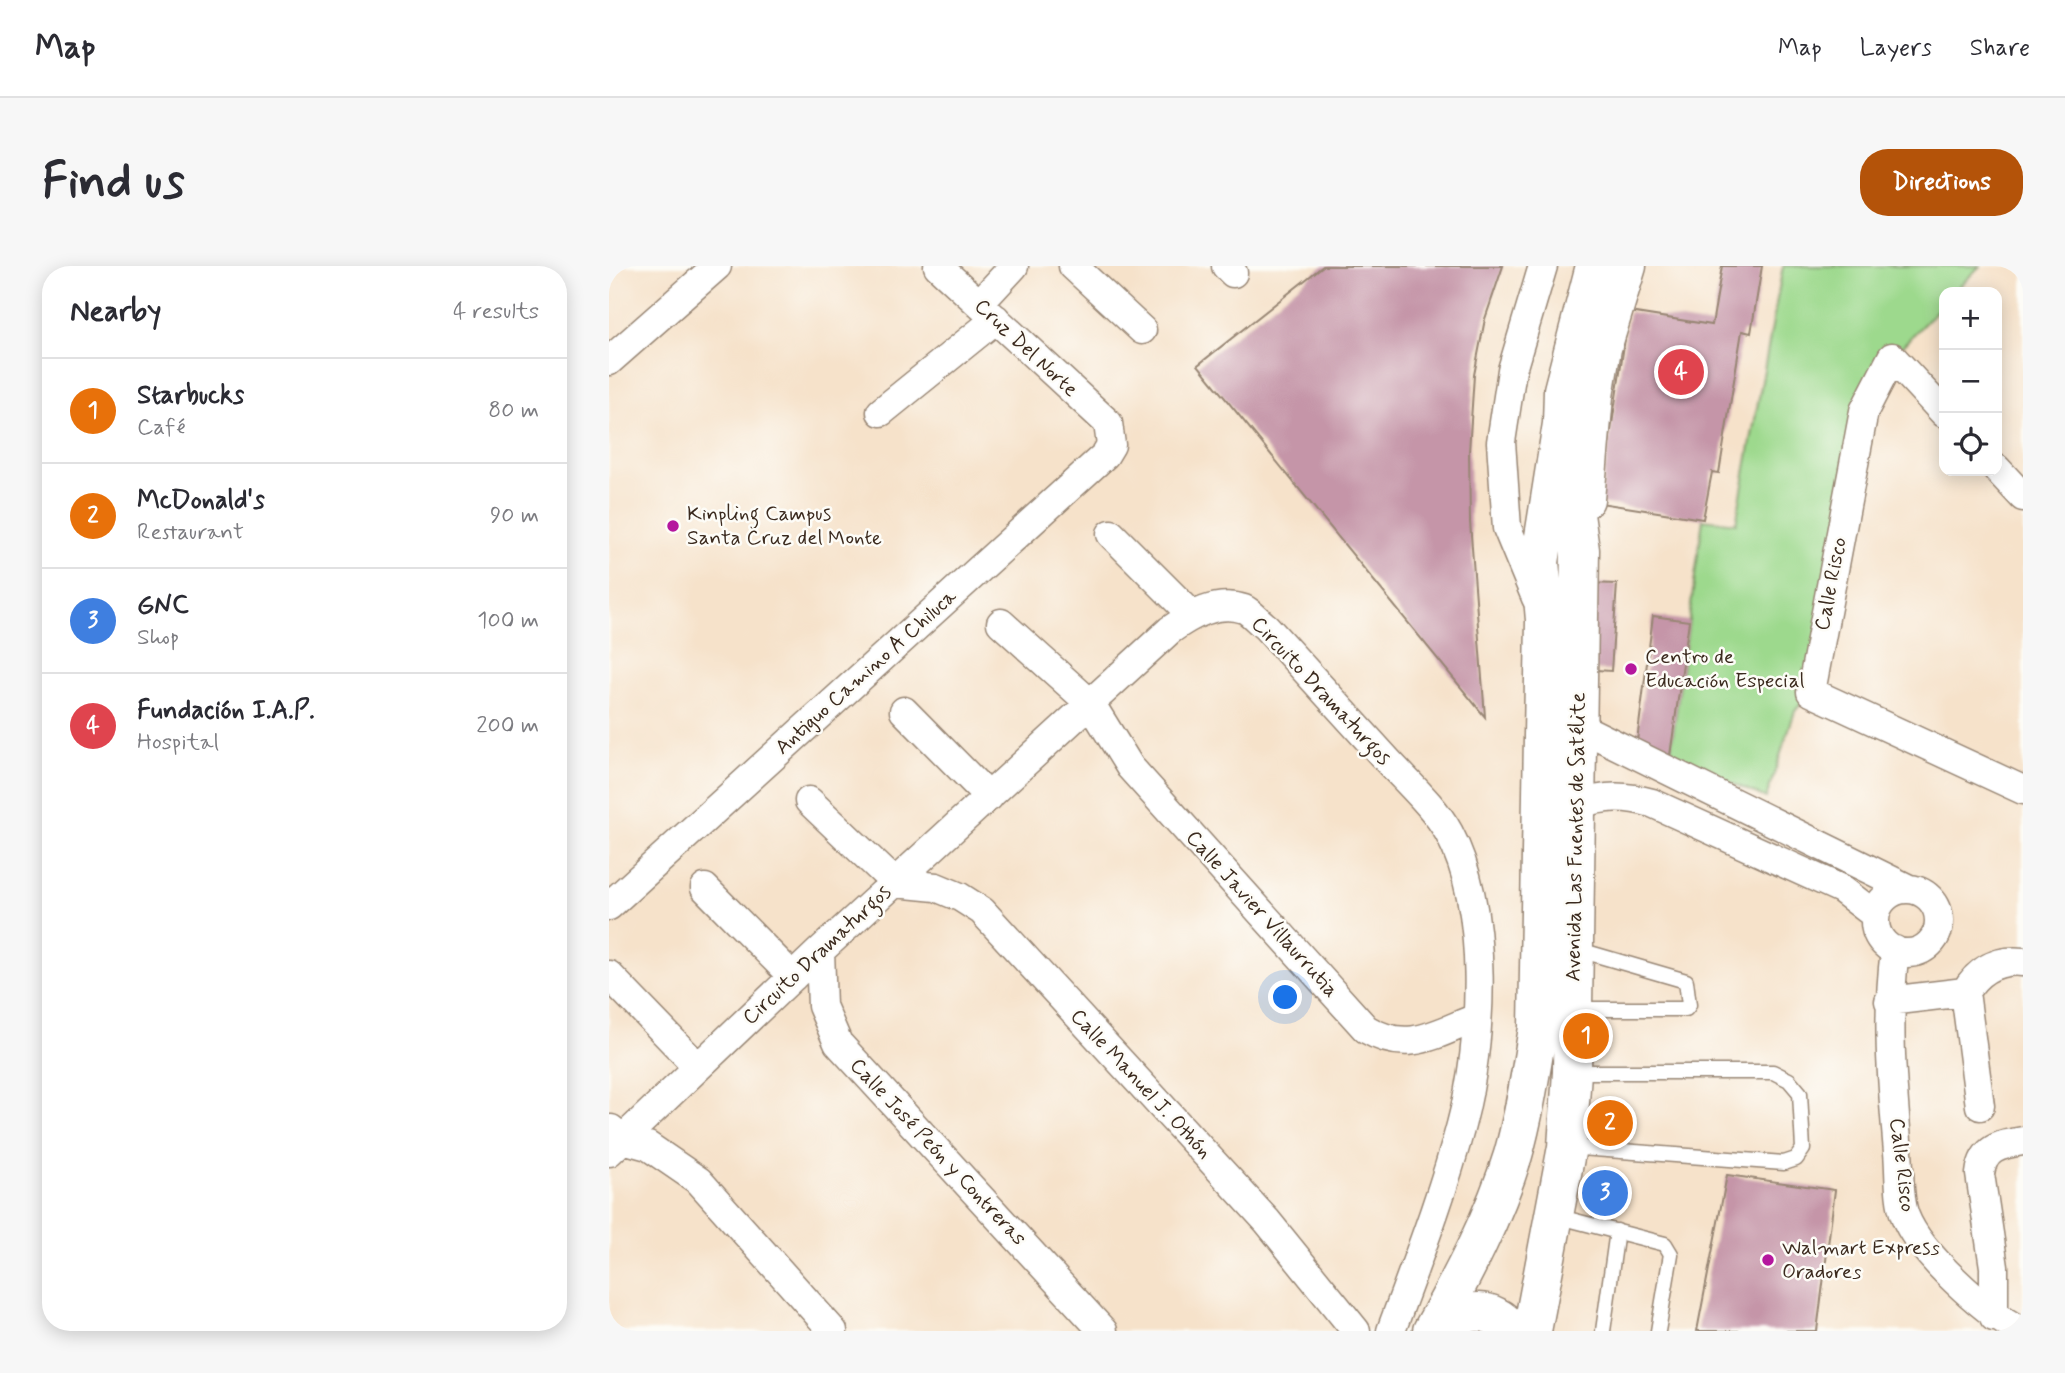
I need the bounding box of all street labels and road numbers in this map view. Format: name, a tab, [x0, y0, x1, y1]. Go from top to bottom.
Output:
street label: Cruz Del Norte	[968, 293, 1084, 403]
street label: Calle Risco	[1808, 535, 1854, 633]
street label: Antiguo Camino A Chiluca	[769, 583, 963, 761]
street label: Circuito Dramaturgos	[1243, 611, 1397, 773]
street label: Avenida Las Fuentes de Satélite	[1559, 692, 1593, 982]
street label: Calle Javier Villaurrutia	[1179, 824, 1345, 1004]
street label: Circuito Dramaturgos	[737, 879, 899, 1033]
street label: Calle Manuel J. Othón	[1064, 1003, 1218, 1165]
street label: Calle José Peón y Contreras	[843, 1052, 1033, 1252]
street label: Calle Risco	[1882, 1116, 1922, 1214]

